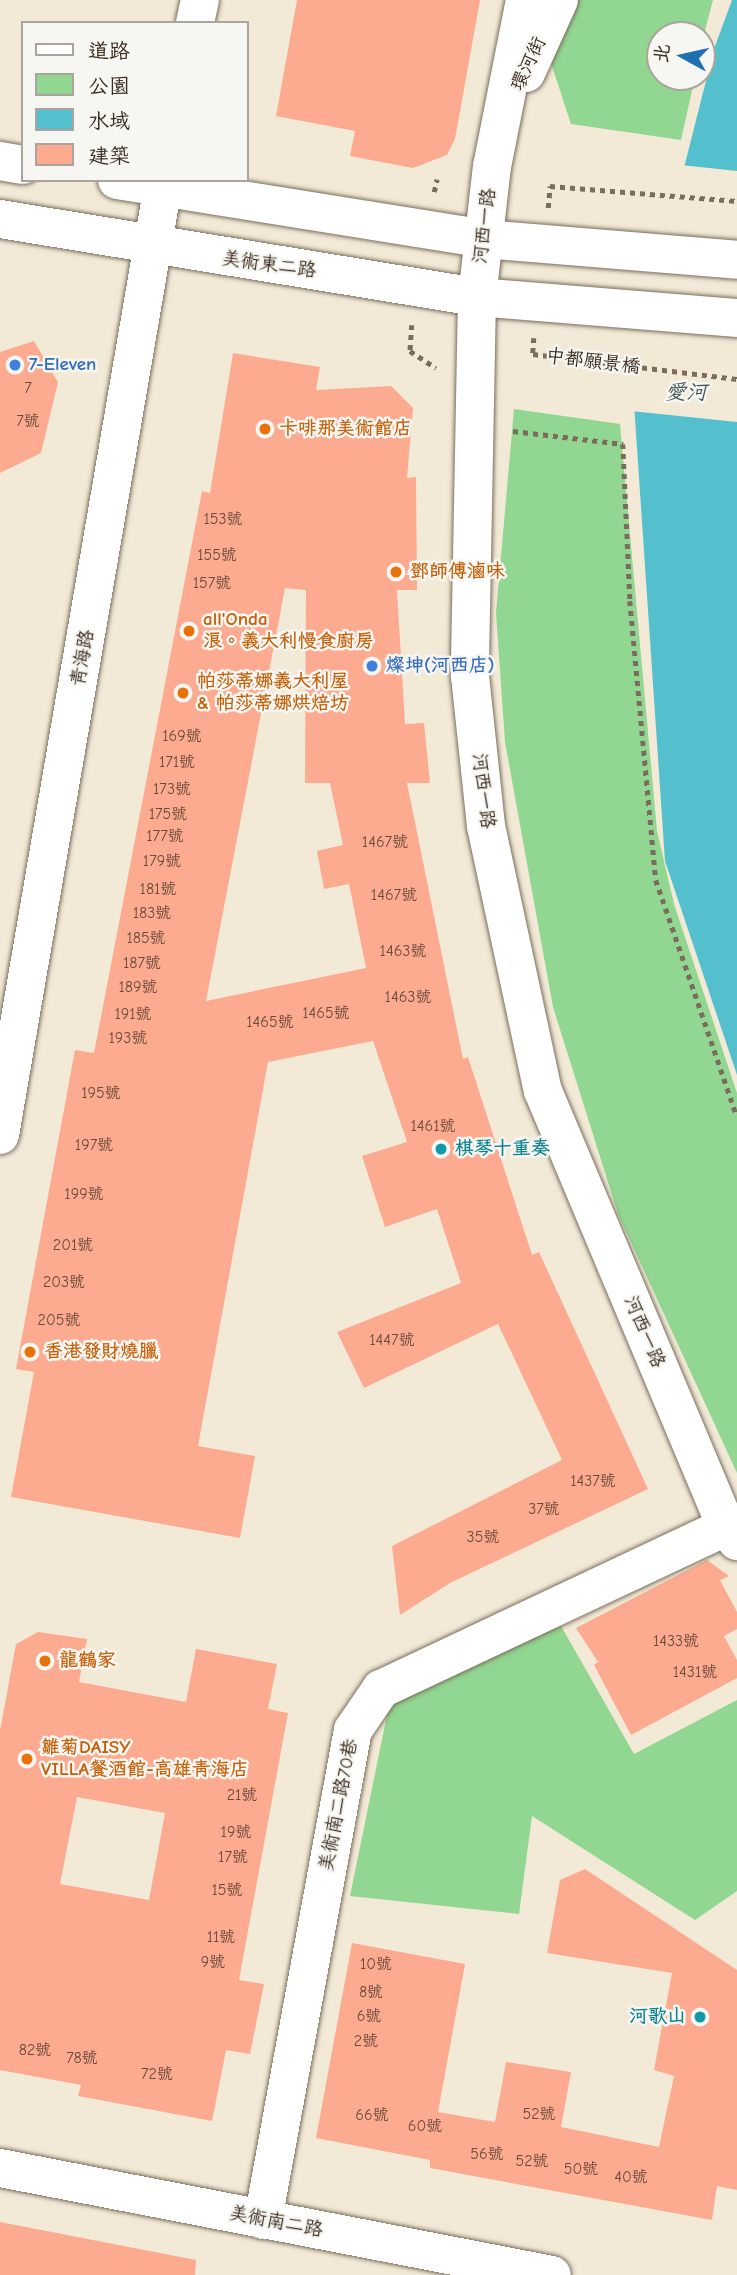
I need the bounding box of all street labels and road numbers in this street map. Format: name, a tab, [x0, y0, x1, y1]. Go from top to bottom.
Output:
street label: 環河街	[507, 33, 551, 95]
street label: 河西一路	[469, 187, 501, 265]
street label: 美術東二路	[220, 247, 318, 283]
street label: 中都願景橋	[544, 345, 642, 379]
street label: 青海路	[67, 628, 99, 688]
street label: 河西一路	[467, 752, 499, 830]
street label: 河西一路	[619, 1293, 669, 1371]
street label: 美術南二路70巷	[315, 1737, 363, 1873]
street label: 美術南二路	[227, 2202, 325, 2242]

